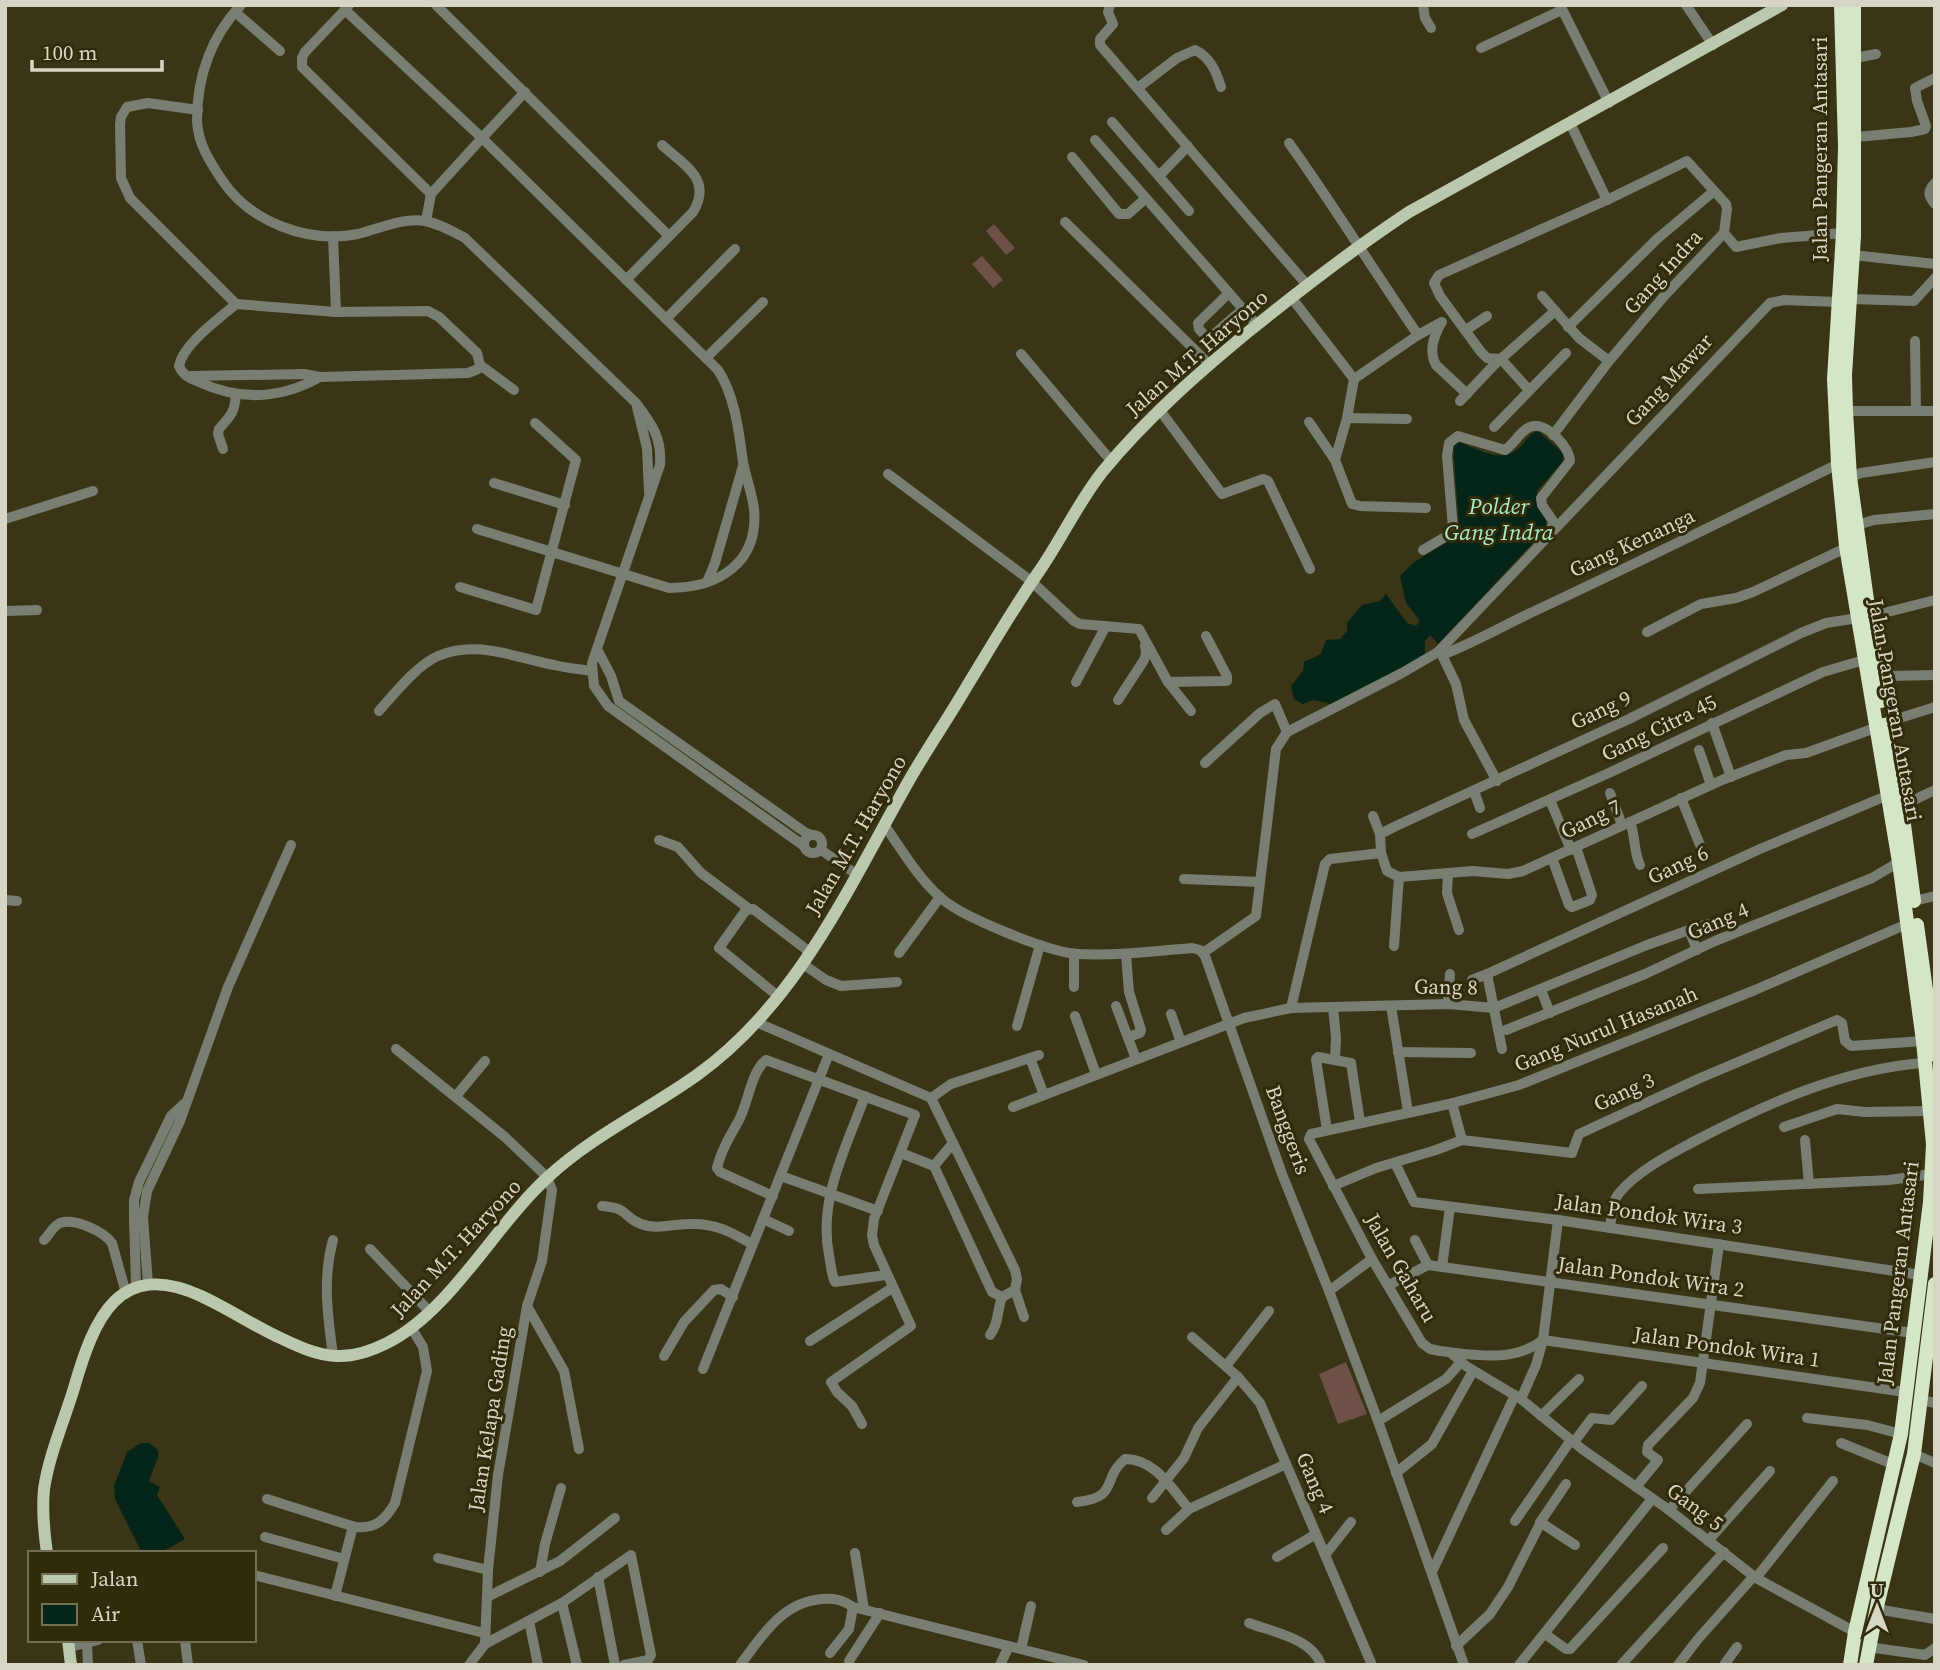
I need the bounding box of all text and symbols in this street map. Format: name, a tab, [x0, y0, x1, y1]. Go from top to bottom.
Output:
scale bar	[32, 28, 161, 72]
street label: Jalan Pangeran Antasari	[1805, 36, 1834, 263]
text: 100 m	[42, 38, 97, 67]
street label: Gang Indra	[1617, 223, 1709, 320]
street label: Jalan M.T. Haryono	[1119, 283, 1274, 423]
street label: Gang Mawar	[1618, 327, 1719, 432]
water label: Polder Gang Indra	[1444, 490, 1554, 548]
street label: Gang Kenanga	[1565, 501, 1699, 584]
street label: Jalan Pangeran Antasari	[1861, 596, 1929, 823]
street label: Gang 9	[1566, 683, 1636, 736]
street label: Gang Citra 45	[1596, 687, 1721, 768]
street label: Jalan M.T. Haryono	[798, 750, 913, 921]
street label: Gang 7	[1556, 792, 1626, 846]
street label: Gang 6	[1643, 838, 1713, 891]
street label: Gang 4	[1683, 895, 1753, 946]
street label: Gang 8	[1414, 971, 1478, 1002]
street label: Gang Nurul Hasanah	[1510, 978, 1702, 1079]
street label: Gang 3	[1589, 1065, 1659, 1118]
street label: Banggeris	[1259, 1081, 1318, 1178]
street label: Jalan Pangeran Antasari	[1869, 1159, 1926, 1387]
street label: Jalan M.T. Haryono	[383, 1172, 528, 1324]
street label: Jalan Pondok Wira 3	[1553, 1186, 1744, 1241]
street label: Jalan Gaharu	[1358, 1207, 1444, 1328]
street label: Jalan Pondok Wira 2	[1555, 1249, 1746, 1304]
street label: Jalan Pondok Wira 1	[1631, 1319, 1822, 1374]
street label: Jalan Kelapa Gading	[460, 1324, 518, 1515]
street label: Gang 4	[1290, 1448, 1341, 1518]
street label: Gang 5	[1661, 1476, 1730, 1537]
legend	[28, 1551, 256, 1642]
text: Jalan	[90, 1564, 139, 1593]
north arrow	[1842, 1572, 1912, 1642]
text: U	[1870, 1577, 1884, 1603]
text: Air	[91, 1599, 120, 1628]

